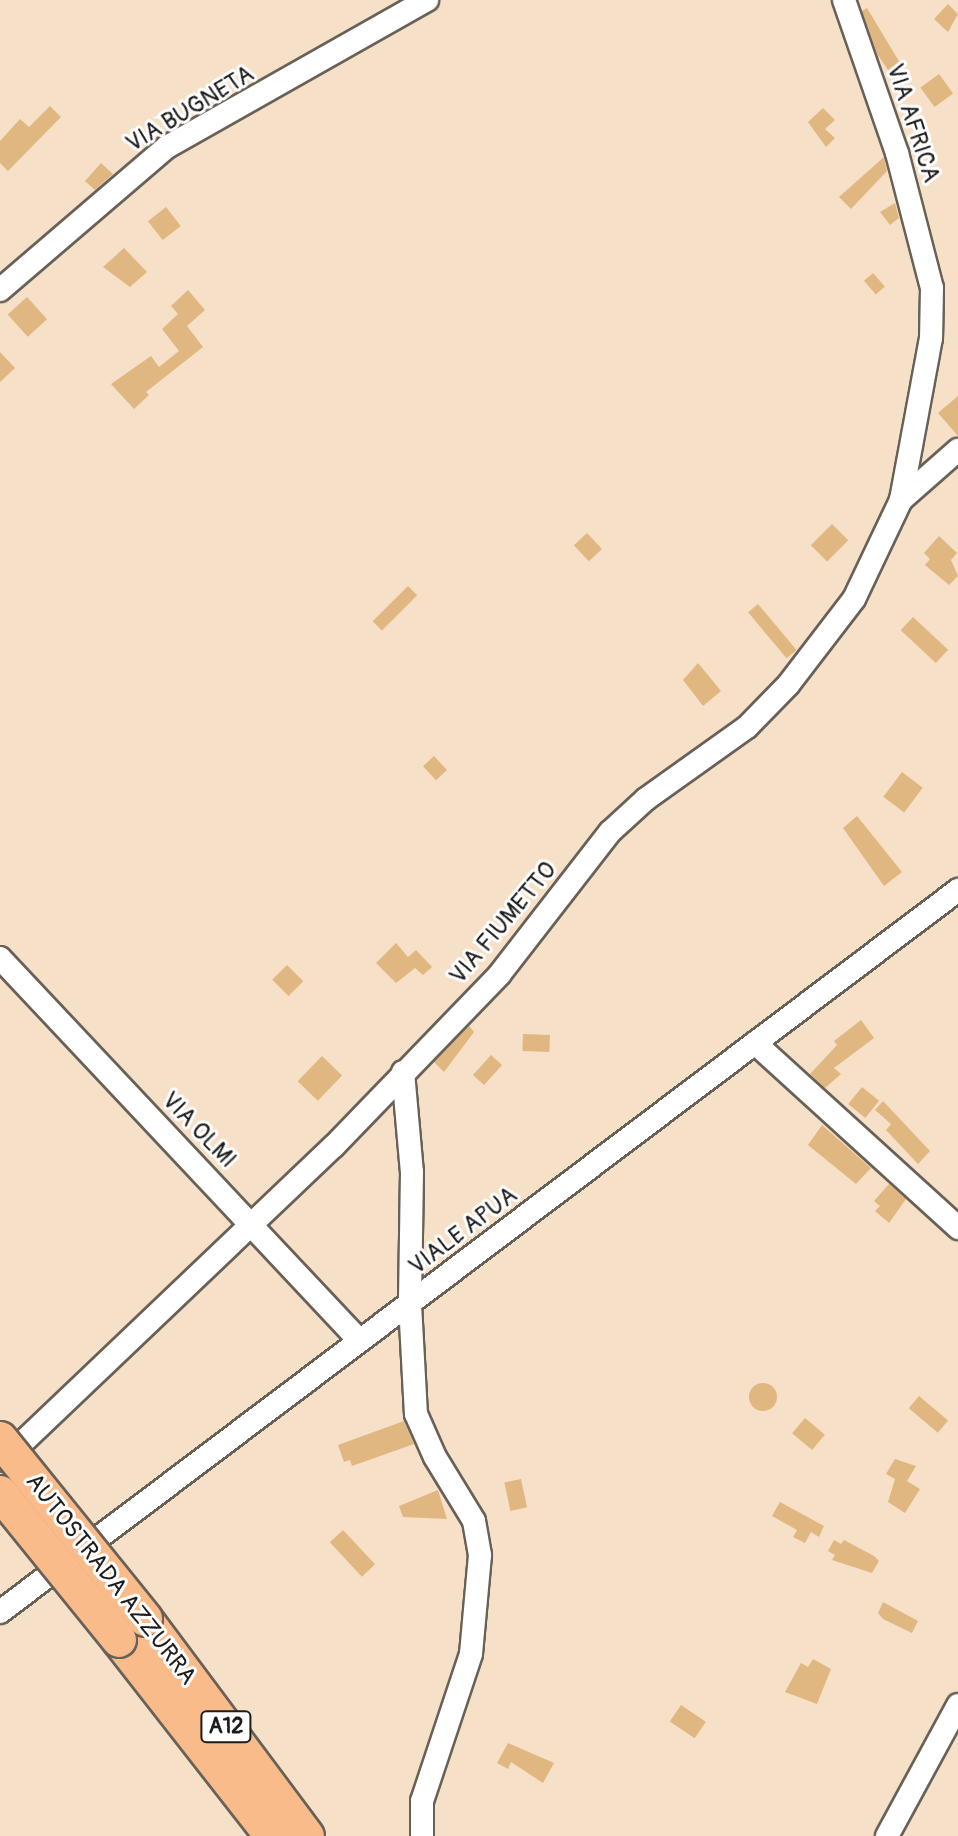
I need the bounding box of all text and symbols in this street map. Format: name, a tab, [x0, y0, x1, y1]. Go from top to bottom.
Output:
street label: VIA BUGNETA	[121, 60, 259, 158]
street label: VIA AFRICA	[880, 60, 946, 186]
street label: VIA FIUMETTO	[444, 856, 562, 990]
street label: VIA OLMI	[156, 1086, 242, 1174]
street label: VIALE APUA	[403, 1181, 523, 1281]
street label: AUTOSTRADA AZZURRA	[20, 1468, 202, 1690]
road number: A12	[200, 1709, 252, 1745]

